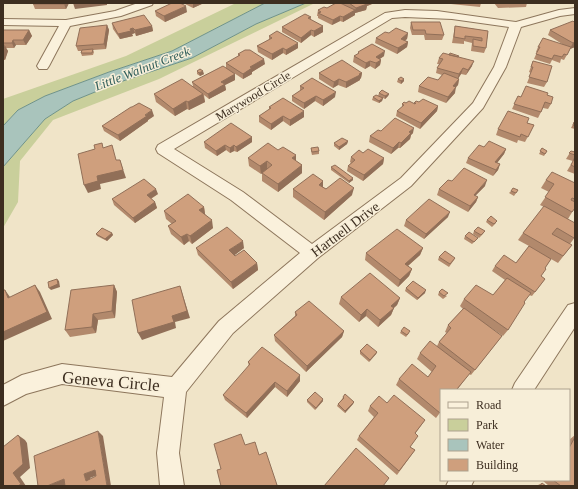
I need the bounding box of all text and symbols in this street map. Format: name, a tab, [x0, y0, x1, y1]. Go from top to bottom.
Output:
water label: Little Walnut Creek	[91, 43, 192, 94]
street label: Marywood Circle	[213, 68, 293, 124]
street label: Hartnell Drive	[308, 199, 382, 260]
street label: Geneva Circle	[61, 368, 160, 395]
legend	[440, 389, 570, 481]
text: Road	[476, 398, 501, 412]
text: Park	[476, 418, 498, 432]
text: Water	[476, 438, 504, 452]
text: Building	[476, 458, 518, 472]

